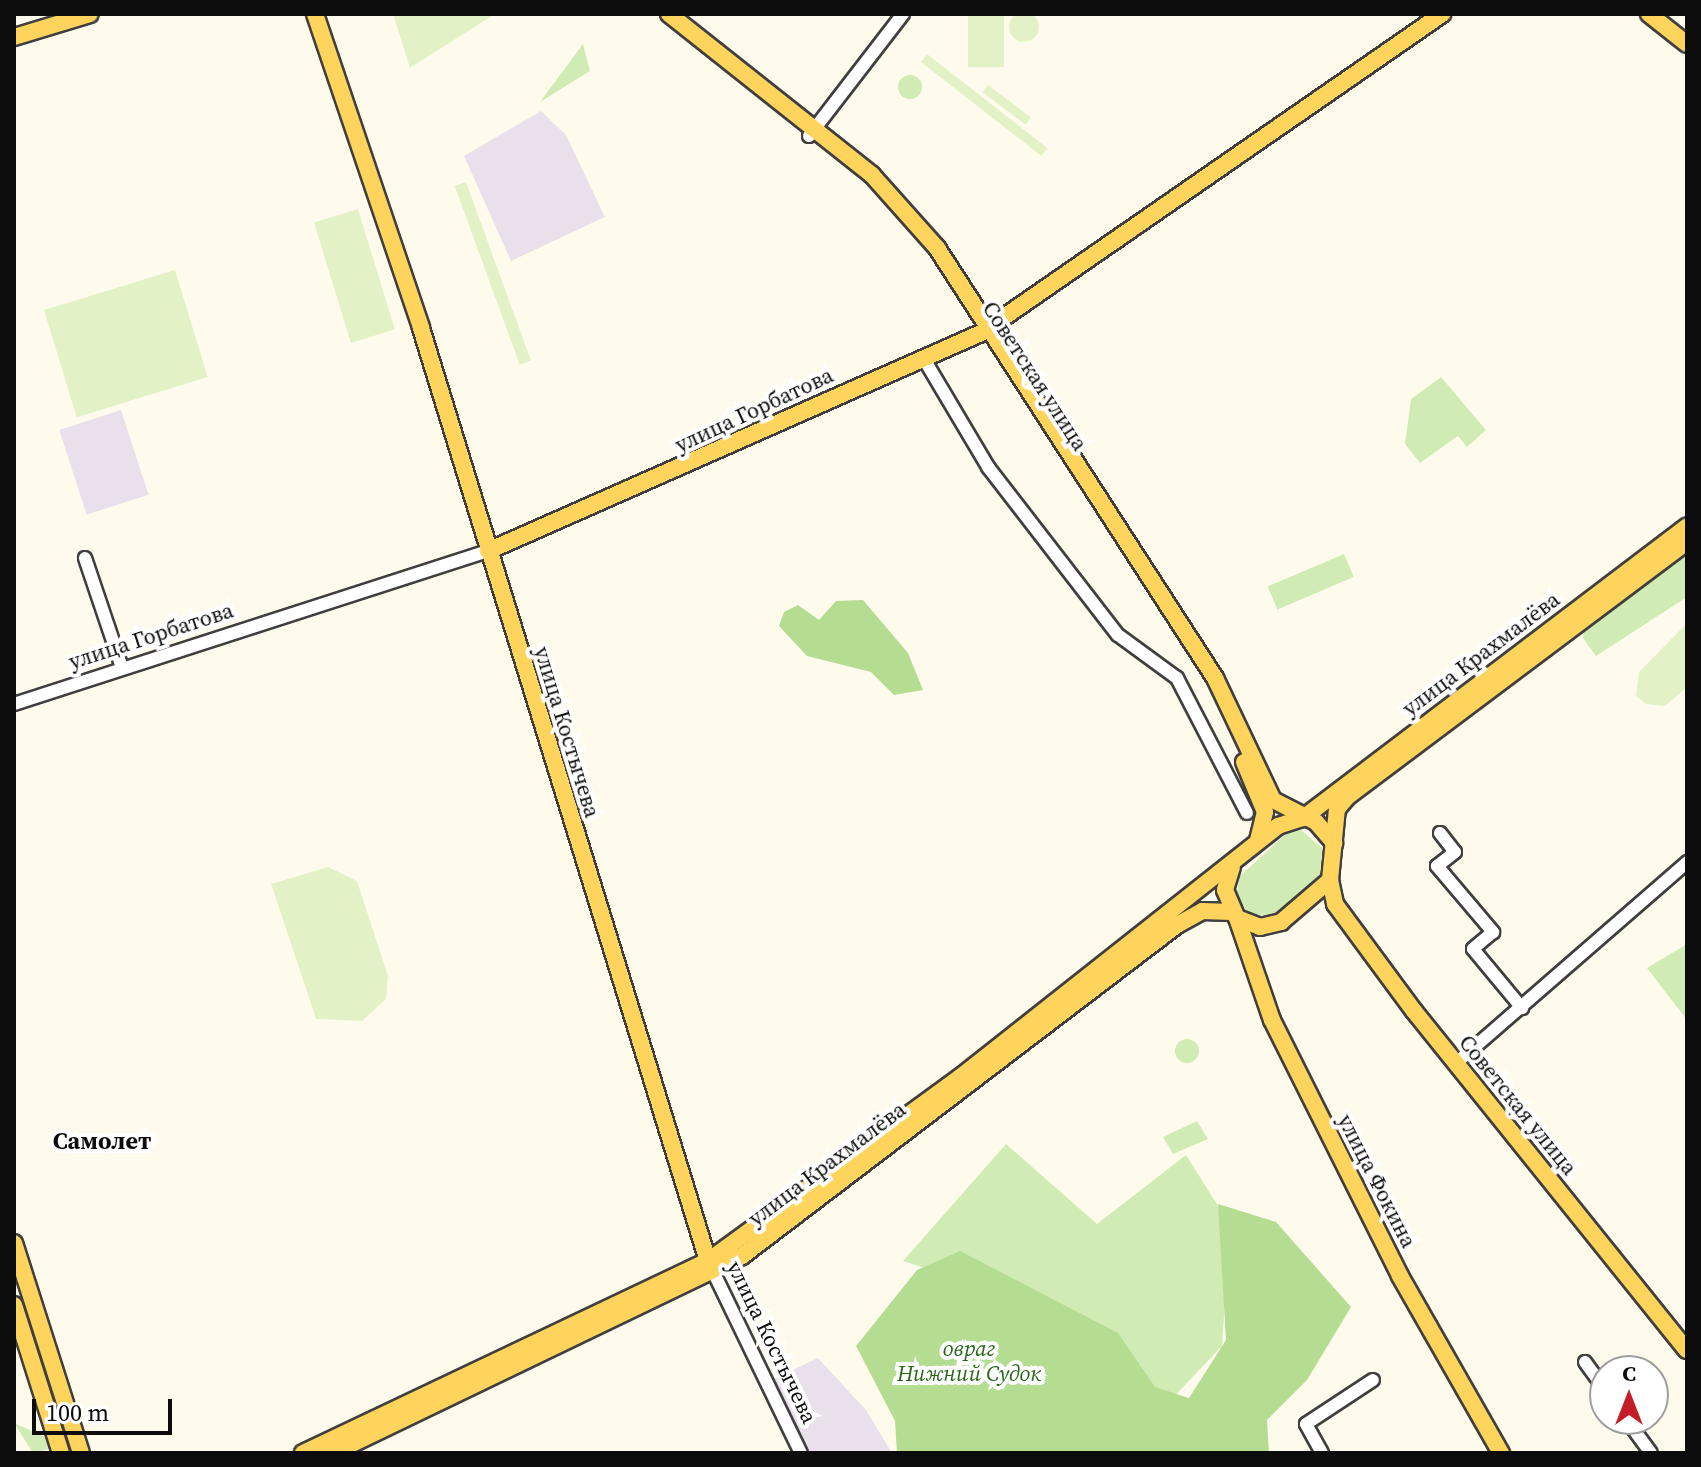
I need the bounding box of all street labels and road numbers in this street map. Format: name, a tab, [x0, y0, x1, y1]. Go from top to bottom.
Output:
street label: Советская улица	[977, 296, 1093, 456]
street label: улица Горбатова	[671, 362, 837, 458]
street label: улица Крахмалёва	[1397, 586, 1565, 722]
street label: улица Горбатова	[65, 597, 237, 675]
street label: улица Костычева	[528, 643, 606, 821]
street label: Советская улица	[1453, 1030, 1583, 1180]
street label: улица Крахмалёва	[743, 1096, 911, 1232]
street label: улица Фокина	[1332, 1110, 1422, 1252]
street label: улица Костычева	[721, 1256, 823, 1428]

